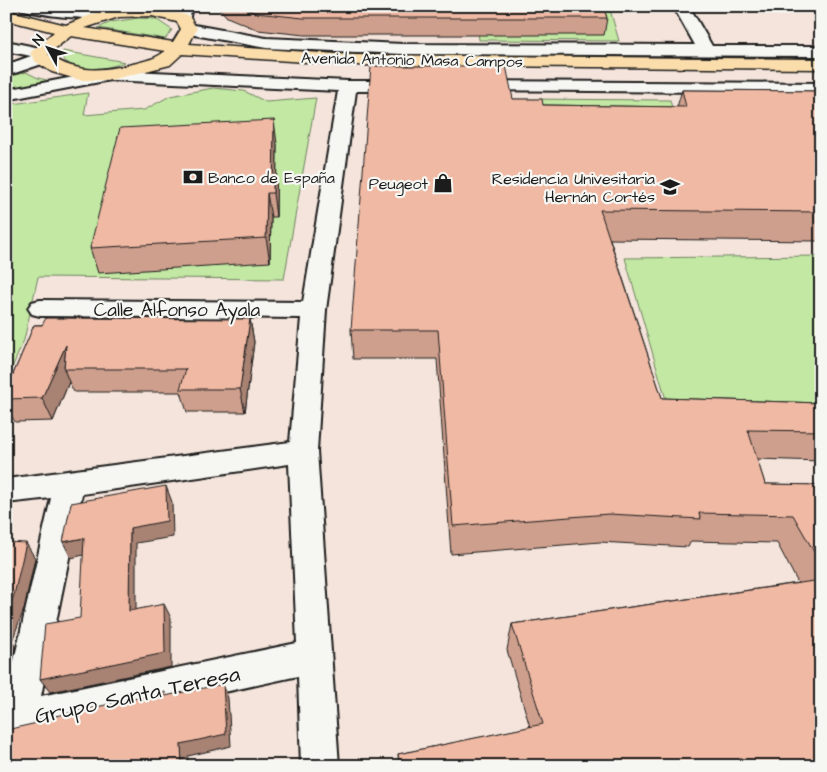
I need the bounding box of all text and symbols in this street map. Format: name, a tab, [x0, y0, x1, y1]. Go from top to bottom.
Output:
north arrow	[22, 22, 72, 72]
text: N	[28, 30, 49, 50]
street label: Avenida Antonio Masa Campos	[301, 47, 523, 73]
bank icon: Banco de España	[182, 166, 204, 188]
place label: Banco de España	[208, 167, 335, 189]
place label: Residencia Univesitaria Hernán Cortés	[492, 168, 655, 208]
shop icon: Peugeot	[432, 172, 454, 194]
place label: Peugeot	[369, 173, 429, 196]
school or university icon: Residencia Univesitaria Hernán Cortés	[659, 176, 681, 198]
street label: Calle Alfonso Ayala	[94, 297, 261, 325]
street label: Grupo Santa Teresa	[32, 659, 243, 732]

